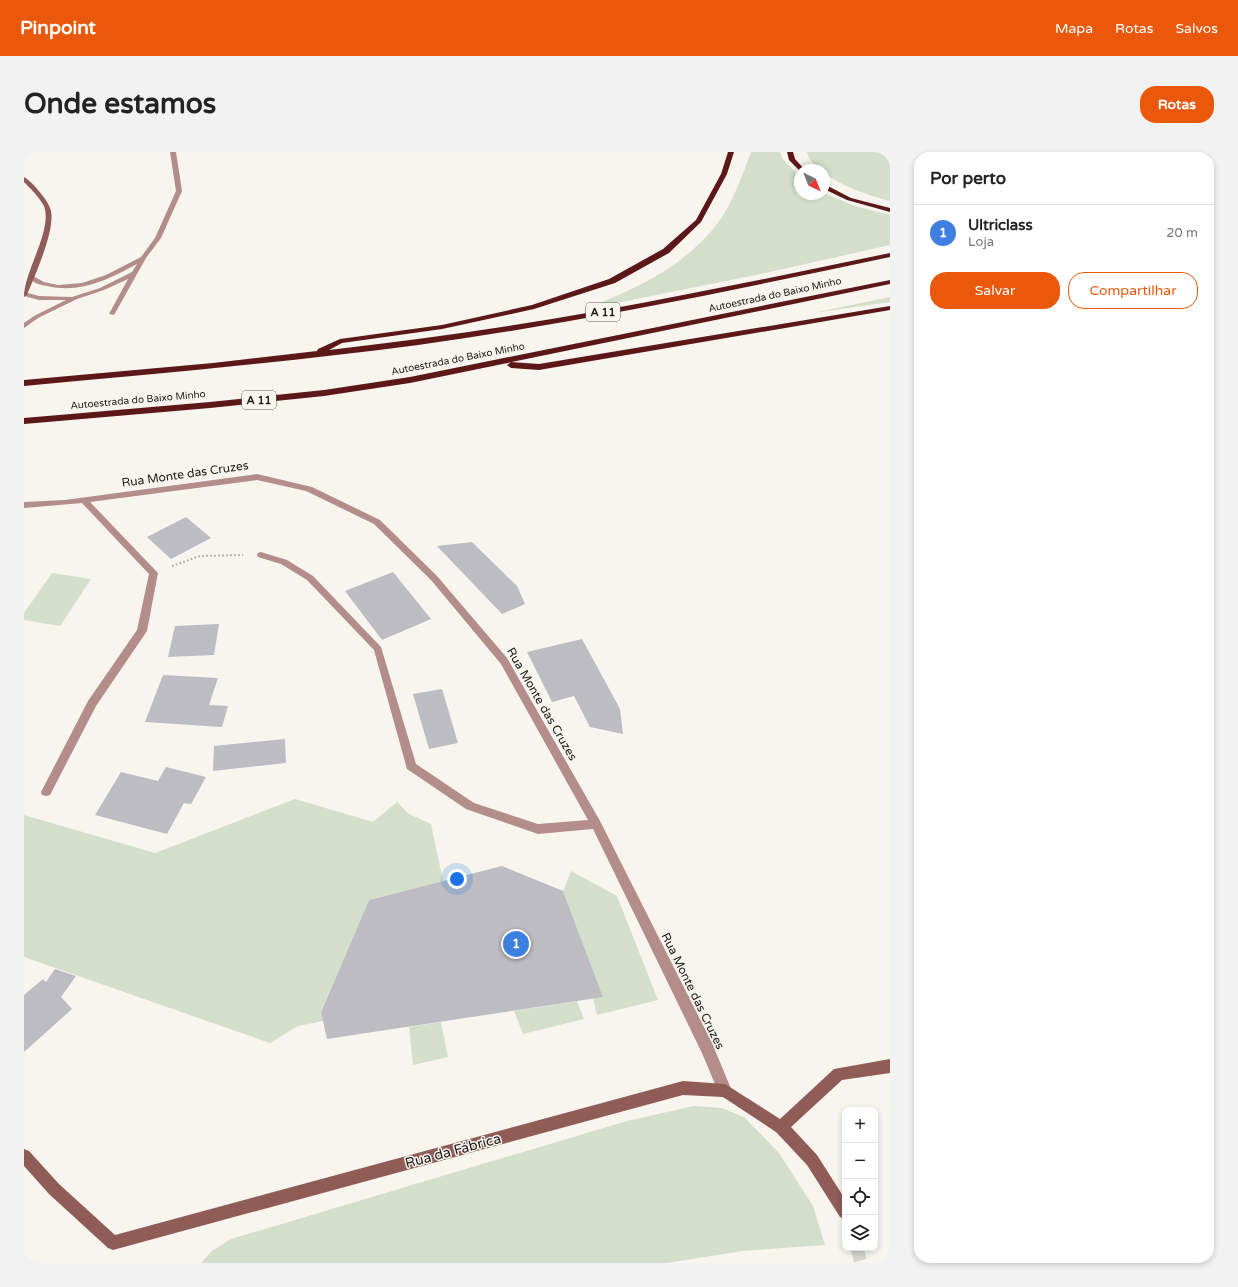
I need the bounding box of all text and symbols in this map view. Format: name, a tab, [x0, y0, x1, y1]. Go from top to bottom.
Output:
text: Pinpoint	[20, 17, 96, 39]
text: Mapa	[1055, 20, 1093, 37]
text: Rotas	[1115, 20, 1153, 37]
text: Salvos	[1175, 20, 1218, 37]
button: Rotas	[1140, 86, 1214, 123]
text: Onde estamos	[24, 87, 216, 121]
north arrow	[794, 164, 830, 200]
text: Por perto	[930, 168, 1006, 189]
text: Ultriclass	[968, 216, 1033, 234]
text: 1	[939, 225, 947, 241]
text: 20 m	[1166, 225, 1198, 241]
text: Loja	[968, 234, 994, 250]
button: Salvar	[930, 272, 1060, 309]
button: Compartilhar	[1068, 272, 1198, 309]
street label: Autoestrada do Baixo Minho	[707, 275, 843, 315]
road number: A 11	[586, 303, 620, 321]
street label: Autoestrada do Baixo Minho	[390, 340, 526, 378]
street label: Autoestrada do Baixo Minho	[70, 388, 206, 412]
road number: A 11	[242, 391, 276, 409]
street label: Rua Monte das Cruzes	[121, 458, 250, 490]
street label: Rua Monte das Cruzes	[504, 645, 580, 763]
your location	[447, 869, 467, 889]
pin: 1	[503, 929, 529, 959]
street label: Rua Monte das Cruzes	[659, 930, 727, 1052]
map controls	[842, 1107, 878, 1251]
button: +	[842, 1107, 878, 1143]
street label: Rua da Fábrica	[403, 1130, 503, 1172]
button: −	[842, 1143, 878, 1179]
button: locate	[842, 1179, 878, 1215]
button: layers	[842, 1215, 878, 1251]

